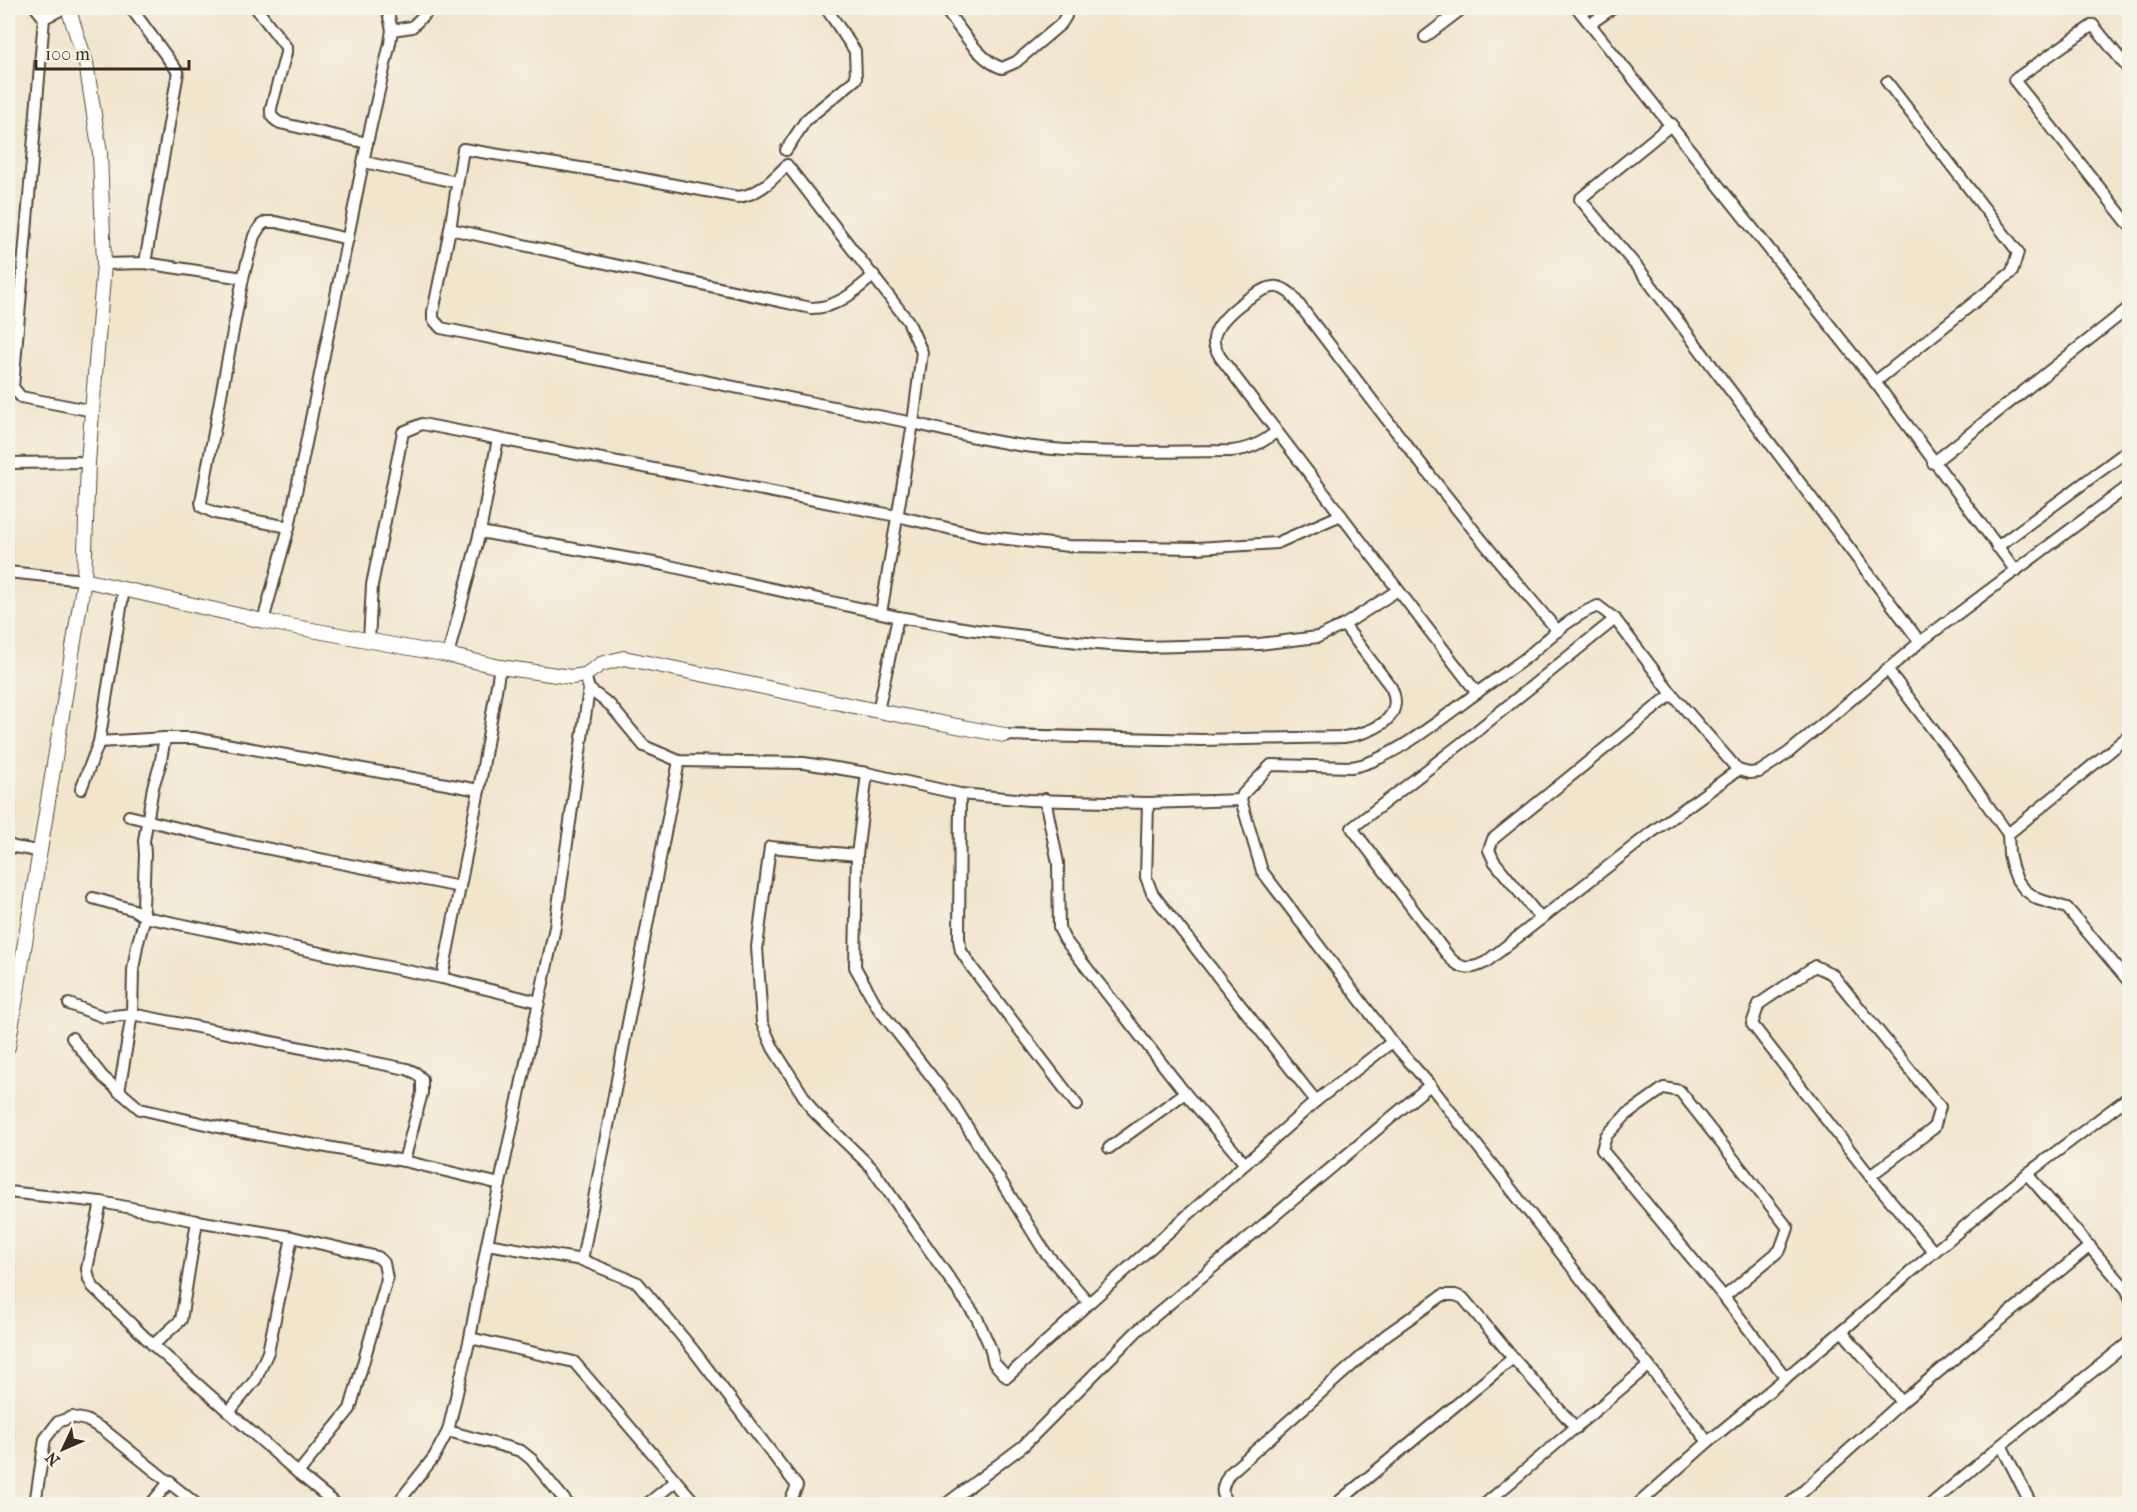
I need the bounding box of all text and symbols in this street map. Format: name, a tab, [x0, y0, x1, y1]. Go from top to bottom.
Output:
scale bar	[36, 33, 189, 71]
text: 100 m	[45, 44, 90, 65]
north arrow	[33, 1419, 93, 1479]
text: N	[41, 1447, 64, 1470]

